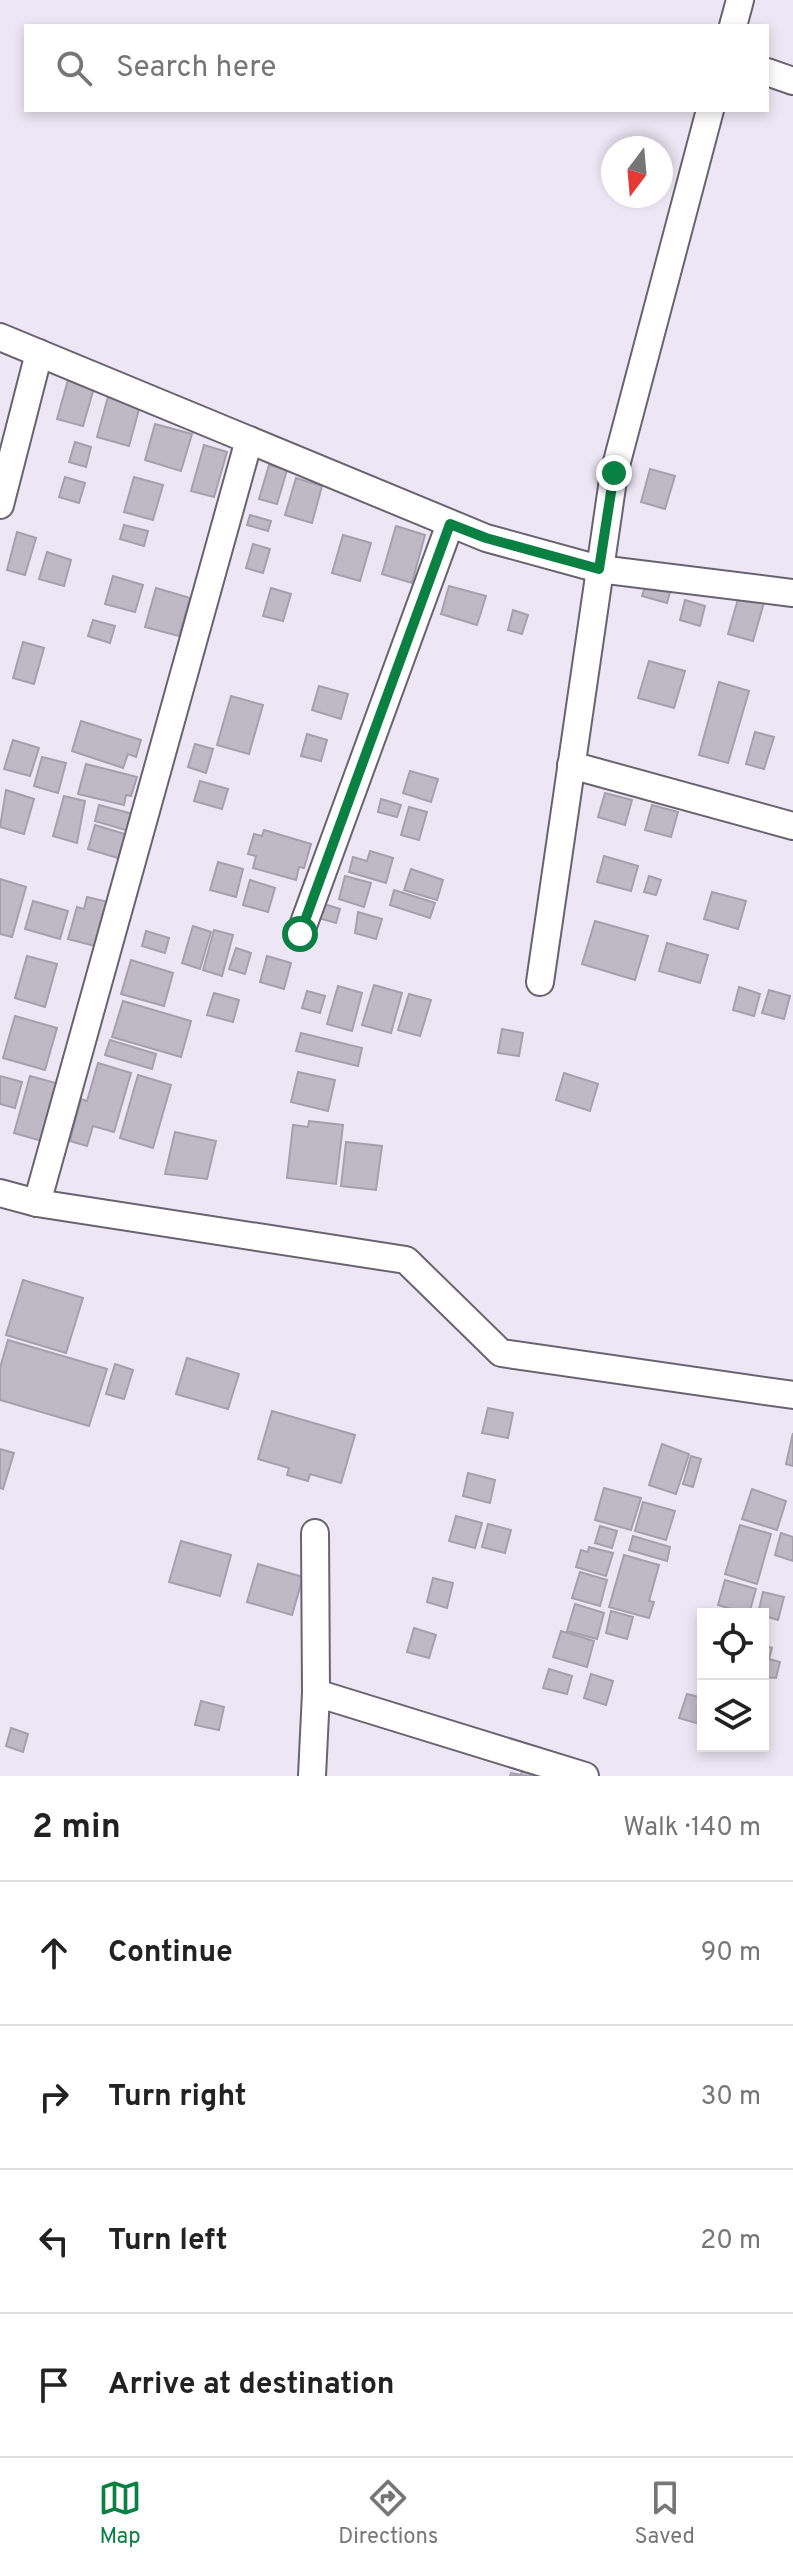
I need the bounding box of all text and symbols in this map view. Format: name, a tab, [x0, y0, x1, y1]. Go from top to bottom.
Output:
search box	[24, 24, 769, 112]
icon: search	[52, 46, 96, 90]
text: Search here	[116, 50, 276, 87]
north arrow	[601, 136, 673, 208]
route end	[596, 455, 632, 491]
route start	[282, 916, 318, 952]
map controls	[697, 1608, 769, 1752]
button: locate	[697, 1608, 769, 1680]
button: layers	[697, 1680, 769, 1752]
text: 2 min	[32, 1807, 121, 1850]
text: Walk · 140 m	[623, 1812, 761, 1845]
icon: ahead	[32, 1931, 76, 1975]
text: Continue	[108, 1935, 233, 1972]
text: 90 m	[701, 1937, 761, 1970]
icon: right	[32, 2075, 76, 2119]
text: Turn right	[108, 2079, 246, 2116]
text: 30 m	[701, 2081, 761, 2114]
icon: left	[32, 2219, 76, 2263]
text: Turn left	[108, 2223, 228, 2260]
text: 20 m	[700, 2225, 761, 2258]
icon: arrive	[32, 2363, 76, 2407]
text: Arrive at destination	[108, 2367, 394, 2404]
tab: Map	[98, 2476, 142, 2551]
tab: Directions	[338, 2476, 438, 2551]
tab: Saved	[634, 2476, 695, 2551]

